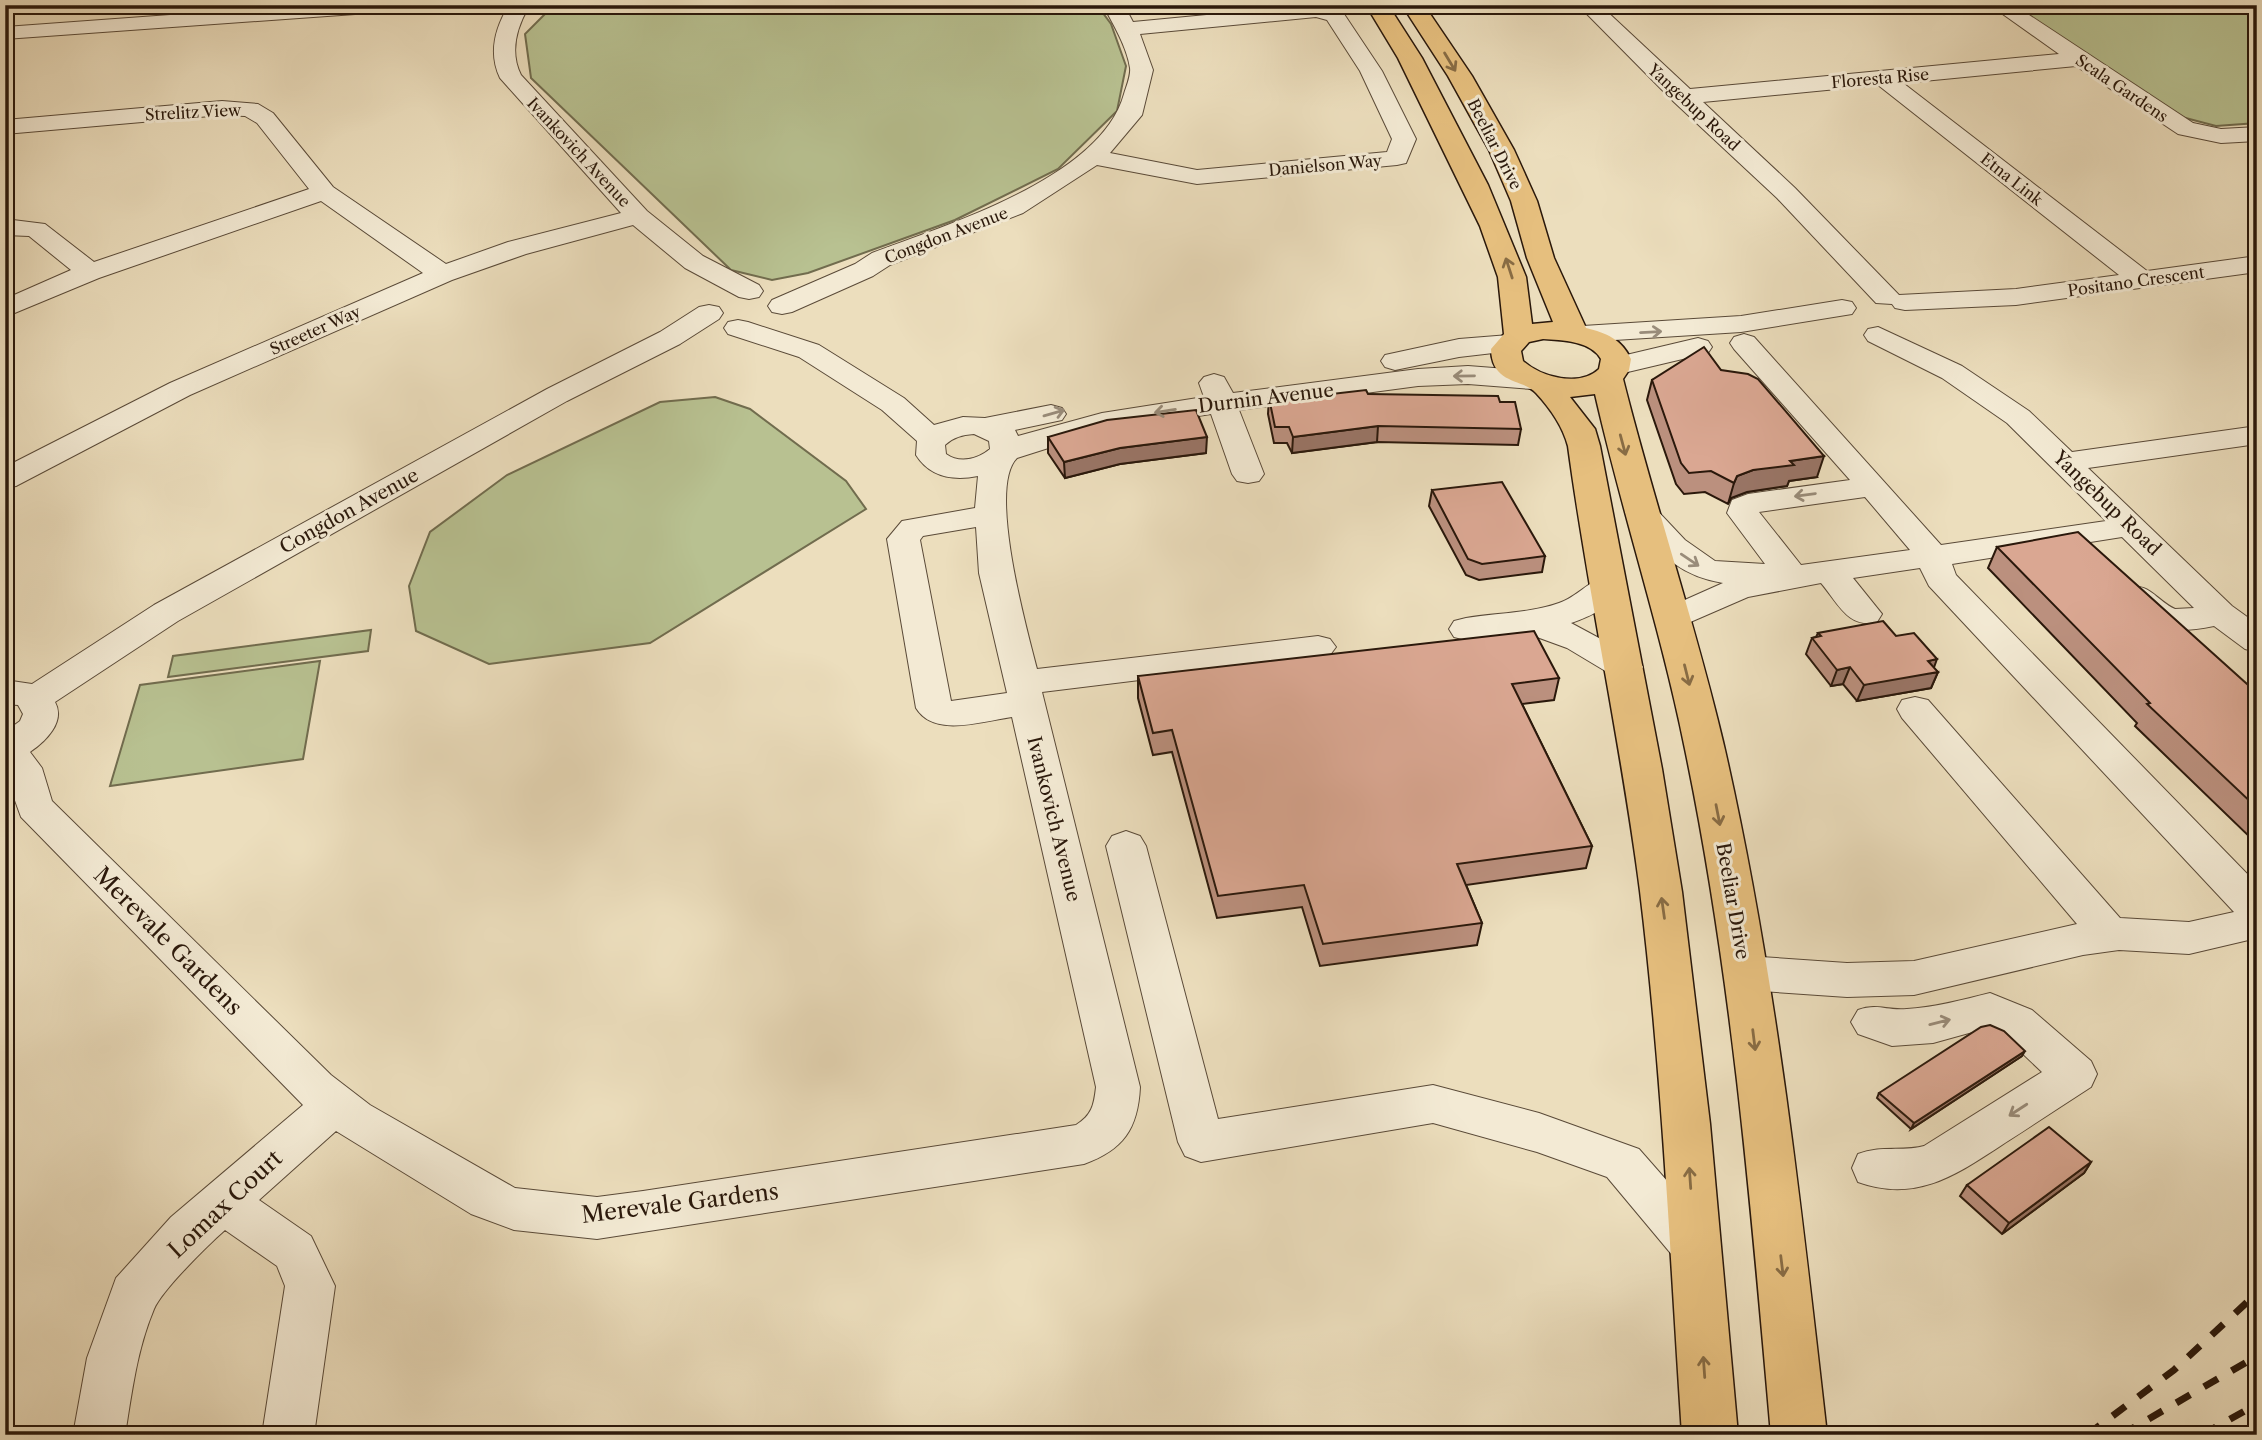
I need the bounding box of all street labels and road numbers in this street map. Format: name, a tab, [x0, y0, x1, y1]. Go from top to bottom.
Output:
street label: Scala Gardens	[2072, 50, 2172, 126]
street label: Yangebup Road	[1643, 58, 1744, 155]
street label: Floresta Rise	[1830, 64, 1930, 92]
street label: Ivankovich Avenue	[523, 93, 635, 211]
street label: Beeliar Drive	[1464, 95, 1526, 193]
street label: Strelitz View	[144, 99, 242, 125]
street label: Etna Link	[1977, 148, 2048, 210]
street label: Danielson Way	[1268, 150, 1383, 180]
street label: Congdon Avenue	[881, 202, 1011, 268]
street label: Positano Crescent	[2066, 261, 2206, 300]
street label: Streeter Way	[266, 301, 365, 359]
street label: Durnin Avenue	[1197, 378, 1335, 418]
street label: Yangebup Road	[2048, 445, 2166, 561]
street label: Congdon Avenue	[276, 463, 422, 559]
street label: Ivankovich Avenue	[1022, 734, 1086, 904]
street label: Beeliar Drive	[1711, 841, 1755, 961]
street label: Merevale Gardens	[88, 861, 248, 1021]
street label: Lomax Court	[162, 1144, 288, 1264]
street label: Merevale Gardens	[580, 1177, 780, 1229]

